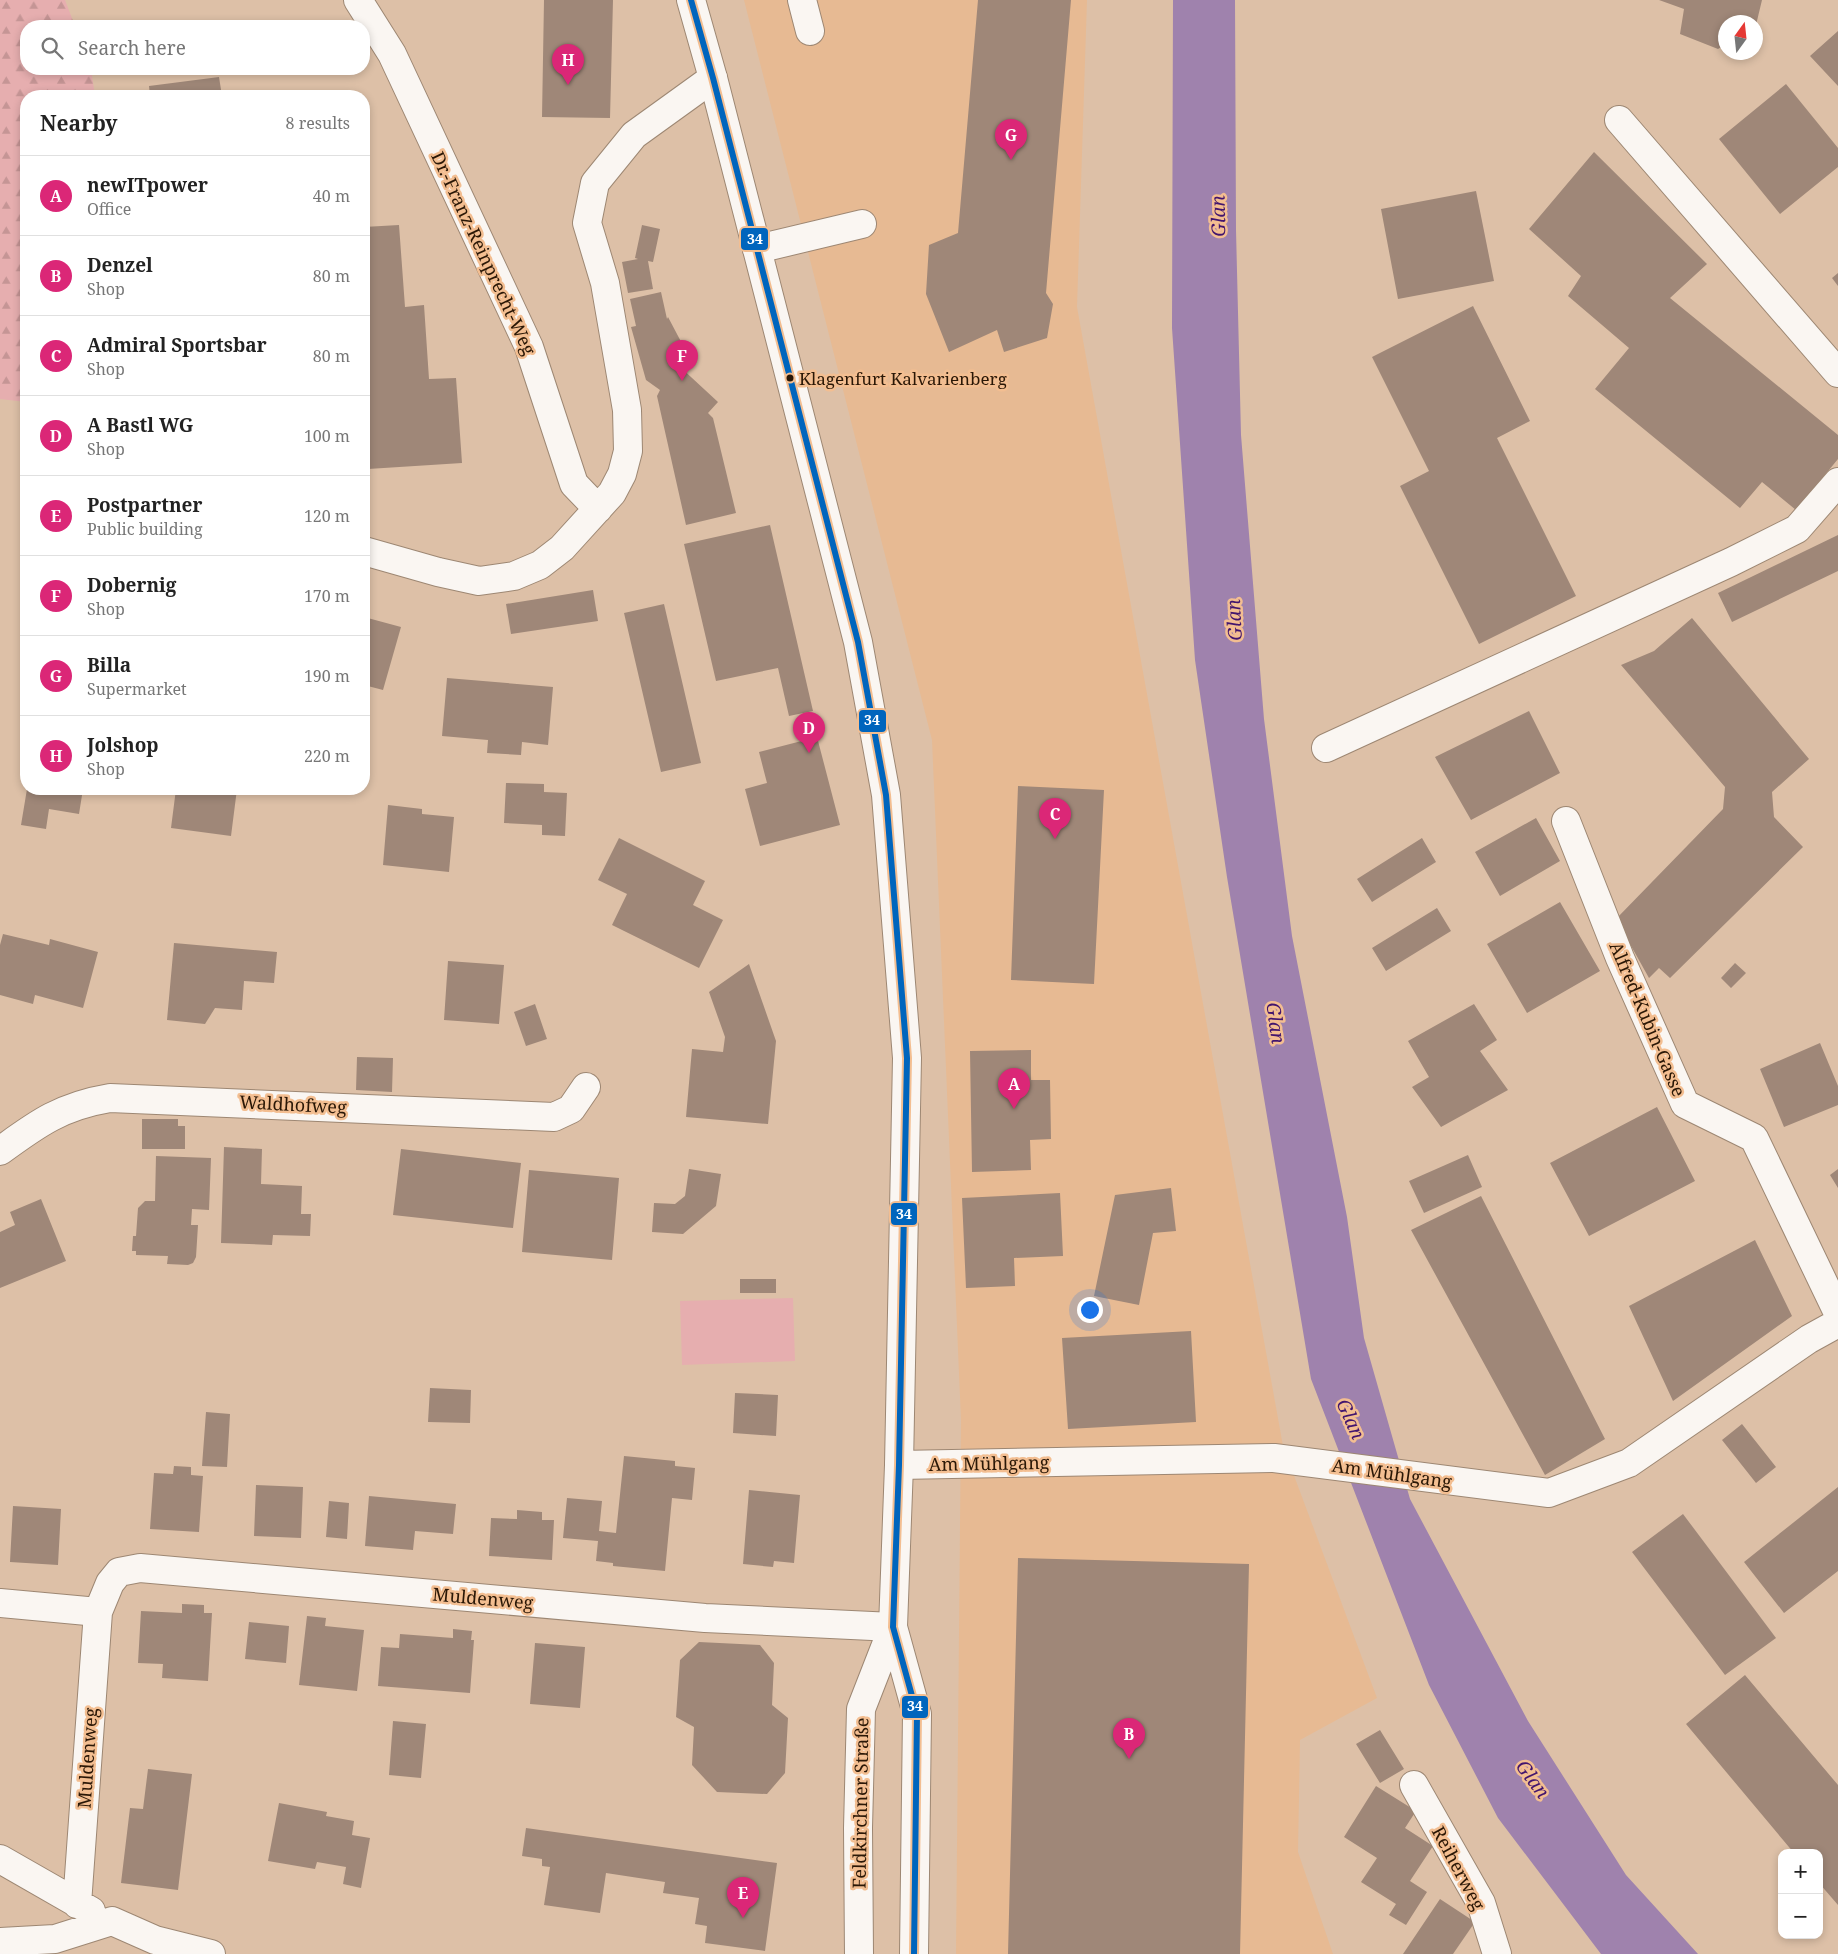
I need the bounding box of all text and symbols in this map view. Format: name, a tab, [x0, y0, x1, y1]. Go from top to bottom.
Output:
north arrow	[1718, 15, 1763, 60]
search box	[20, 20, 370, 75]
icon: search	[38, 34, 66, 62]
text: Search here	[78, 35, 186, 61]
pin: H	[552, 44, 584, 85]
text: Nearby	[40, 109, 118, 137]
text: 8 results	[286, 112, 350, 134]
pin: G	[995, 119, 1027, 160]
street label: Dr.-Franz-Reinprecht-Weg	[426, 147, 542, 359]
text: newITpower	[87, 172, 208, 198]
text: A	[50, 185, 62, 207]
text: 40 m	[313, 185, 350, 207]
water label: Glan	[1205, 194, 1231, 237]
text: Office	[87, 198, 131, 220]
line badge: 34	[740, 227, 769, 251]
text: 34	[747, 229, 763, 248]
text: Denzel	[87, 252, 153, 278]
text: B	[51, 265, 61, 287]
text: 80 m	[313, 265, 350, 287]
text: Shop	[87, 278, 125, 300]
text: Admiral Sportsbar	[87, 332, 267, 358]
pin: F	[666, 340, 698, 381]
text: C	[51, 345, 61, 367]
text: 80 m	[313, 345, 350, 367]
text: Shop	[87, 358, 125, 380]
place label: Klagenfurt Kalvarienberg	[799, 367, 1007, 390]
marker: Klagenfurt Kalvarienberg	[785, 373, 795, 383]
text: A Bastl WG	[87, 412, 193, 438]
text: D	[50, 425, 62, 447]
text: 100 m	[304, 425, 350, 447]
text: Shop	[87, 438, 125, 460]
text: Postpartner	[87, 492, 202, 518]
text: E	[51, 505, 61, 527]
text: 120 m	[304, 505, 350, 527]
text: Public building	[87, 518, 203, 540]
text: Dobernig	[87, 572, 176, 598]
text: F	[51, 585, 61, 607]
text: 170 m	[304, 585, 350, 607]
text: Shop	[87, 598, 125, 620]
water label: Glan	[1220, 598, 1248, 642]
text: Billa	[87, 652, 131, 678]
text: G	[50, 665, 62, 687]
text: 190 m	[304, 665, 350, 687]
text: Supermarket	[87, 678, 187, 700]
line badge: 34	[858, 709, 887, 733]
text: 34	[864, 710, 880, 729]
pin: D	[793, 712, 825, 753]
text: Jolshop	[87, 732, 159, 758]
text: H	[49, 745, 63, 767]
text: 220 m	[304, 745, 350, 767]
text: Shop	[87, 758, 125, 780]
pin: C	[1039, 798, 1071, 839]
street label: Alfred-Kubin-Gasse	[1604, 938, 1692, 1100]
water label: Glan	[1260, 1001, 1292, 1046]
pin: A	[998, 1068, 1030, 1109]
street label: Waldhofweg	[239, 1089, 348, 1119]
line badge: 34	[890, 1202, 918, 1226]
text: 34	[896, 1204, 912, 1223]
your location	[1077, 1297, 1103, 1323]
water label: Glan	[1331, 1395, 1372, 1444]
street label: Am Mühlgang	[928, 1450, 1050, 1476]
street label: Am Mühlgang	[1331, 1453, 1454, 1493]
street label: Muldenweg	[432, 1582, 535, 1614]
line badge: 34	[901, 1695, 929, 1719]
text: 34	[907, 1696, 923, 1715]
street label: Muldenweg	[72, 1706, 103, 1809]
street label: Feldkirchner Straße	[847, 1717, 873, 1889]
pin: B	[1113, 1718, 1145, 1759]
water label: Glan	[1510, 1754, 1556, 1804]
street label: Reiherweg	[1427, 1822, 1491, 1914]
map controls	[1778, 1849, 1823, 1939]
button: +	[1778, 1849, 1823, 1894]
pin: E	[727, 1877, 759, 1918]
button: −	[1778, 1894, 1823, 1939]

